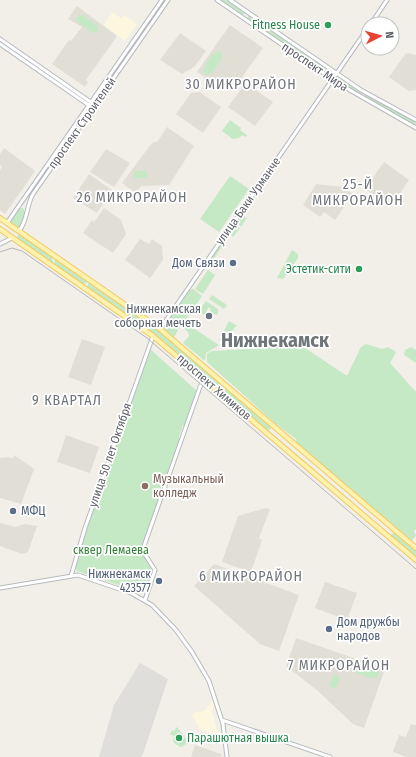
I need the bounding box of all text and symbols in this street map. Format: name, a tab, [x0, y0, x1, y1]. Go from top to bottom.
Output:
north arrow	[360, 16, 400, 56]
place label: Fitness House	[252, 18, 320, 32]
marker: Fitness House	[323, 20, 333, 30]
text: N	[383, 31, 396, 39]
street label: проспект Мира	[279, 40, 351, 94]
street label: проспект Строителей	[45, 75, 119, 171]
district label: 30 МИКРОРАЙОН	[185, 76, 297, 93]
street label: улица Баки Урманче	[213, 154, 283, 247]
district label: 25-Й МИКРОРАЙОН	[312, 176, 404, 209]
district label: 26 МИКРОРАЙОН	[76, 189, 188, 206]
place label: Дом Связи	[171, 256, 225, 270]
marker: Дом Связи	[228, 258, 238, 268]
place label: Эстетик-сити	[286, 262, 351, 276]
marker: Эстетик-сити	[354, 264, 364, 274]
place label: Нижнекамская соборная мечеть	[115, 302, 201, 330]
marker: Нижнекамская соборная мечеть	[204, 311, 214, 321]
district label: Нижнекамск	[221, 328, 330, 352]
street label: проспект Химиков	[174, 351, 254, 423]
district label: 9 КВАРТАЛ	[32, 392, 102, 409]
street label: улица 50 лет Октября	[86, 401, 134, 509]
place label: Музыкальный колледж	[153, 472, 224, 500]
marker: Музыкальный колледж	[140, 481, 150, 491]
place label: МФЦ	[21, 504, 46, 518]
marker: МФЦ	[8, 506, 18, 516]
park label: сквер Лемаева	[73, 543, 149, 557]
place label: Нижнекамск 423577	[88, 567, 151, 595]
district label: 6 МИКРОРАЙОН	[199, 568, 303, 585]
marker: Нижнекамск 423577	[154, 576, 164, 586]
place label: Дом дружбы народов	[336, 615, 400, 643]
marker: Дом дружбы народов	[324, 624, 334, 634]
district label: 7 МИКРОРАЙОН	[288, 657, 390, 674]
place label: Парашютная вышка	[187, 731, 289, 745]
marker: Парашютная вышка	[174, 733, 184, 743]

